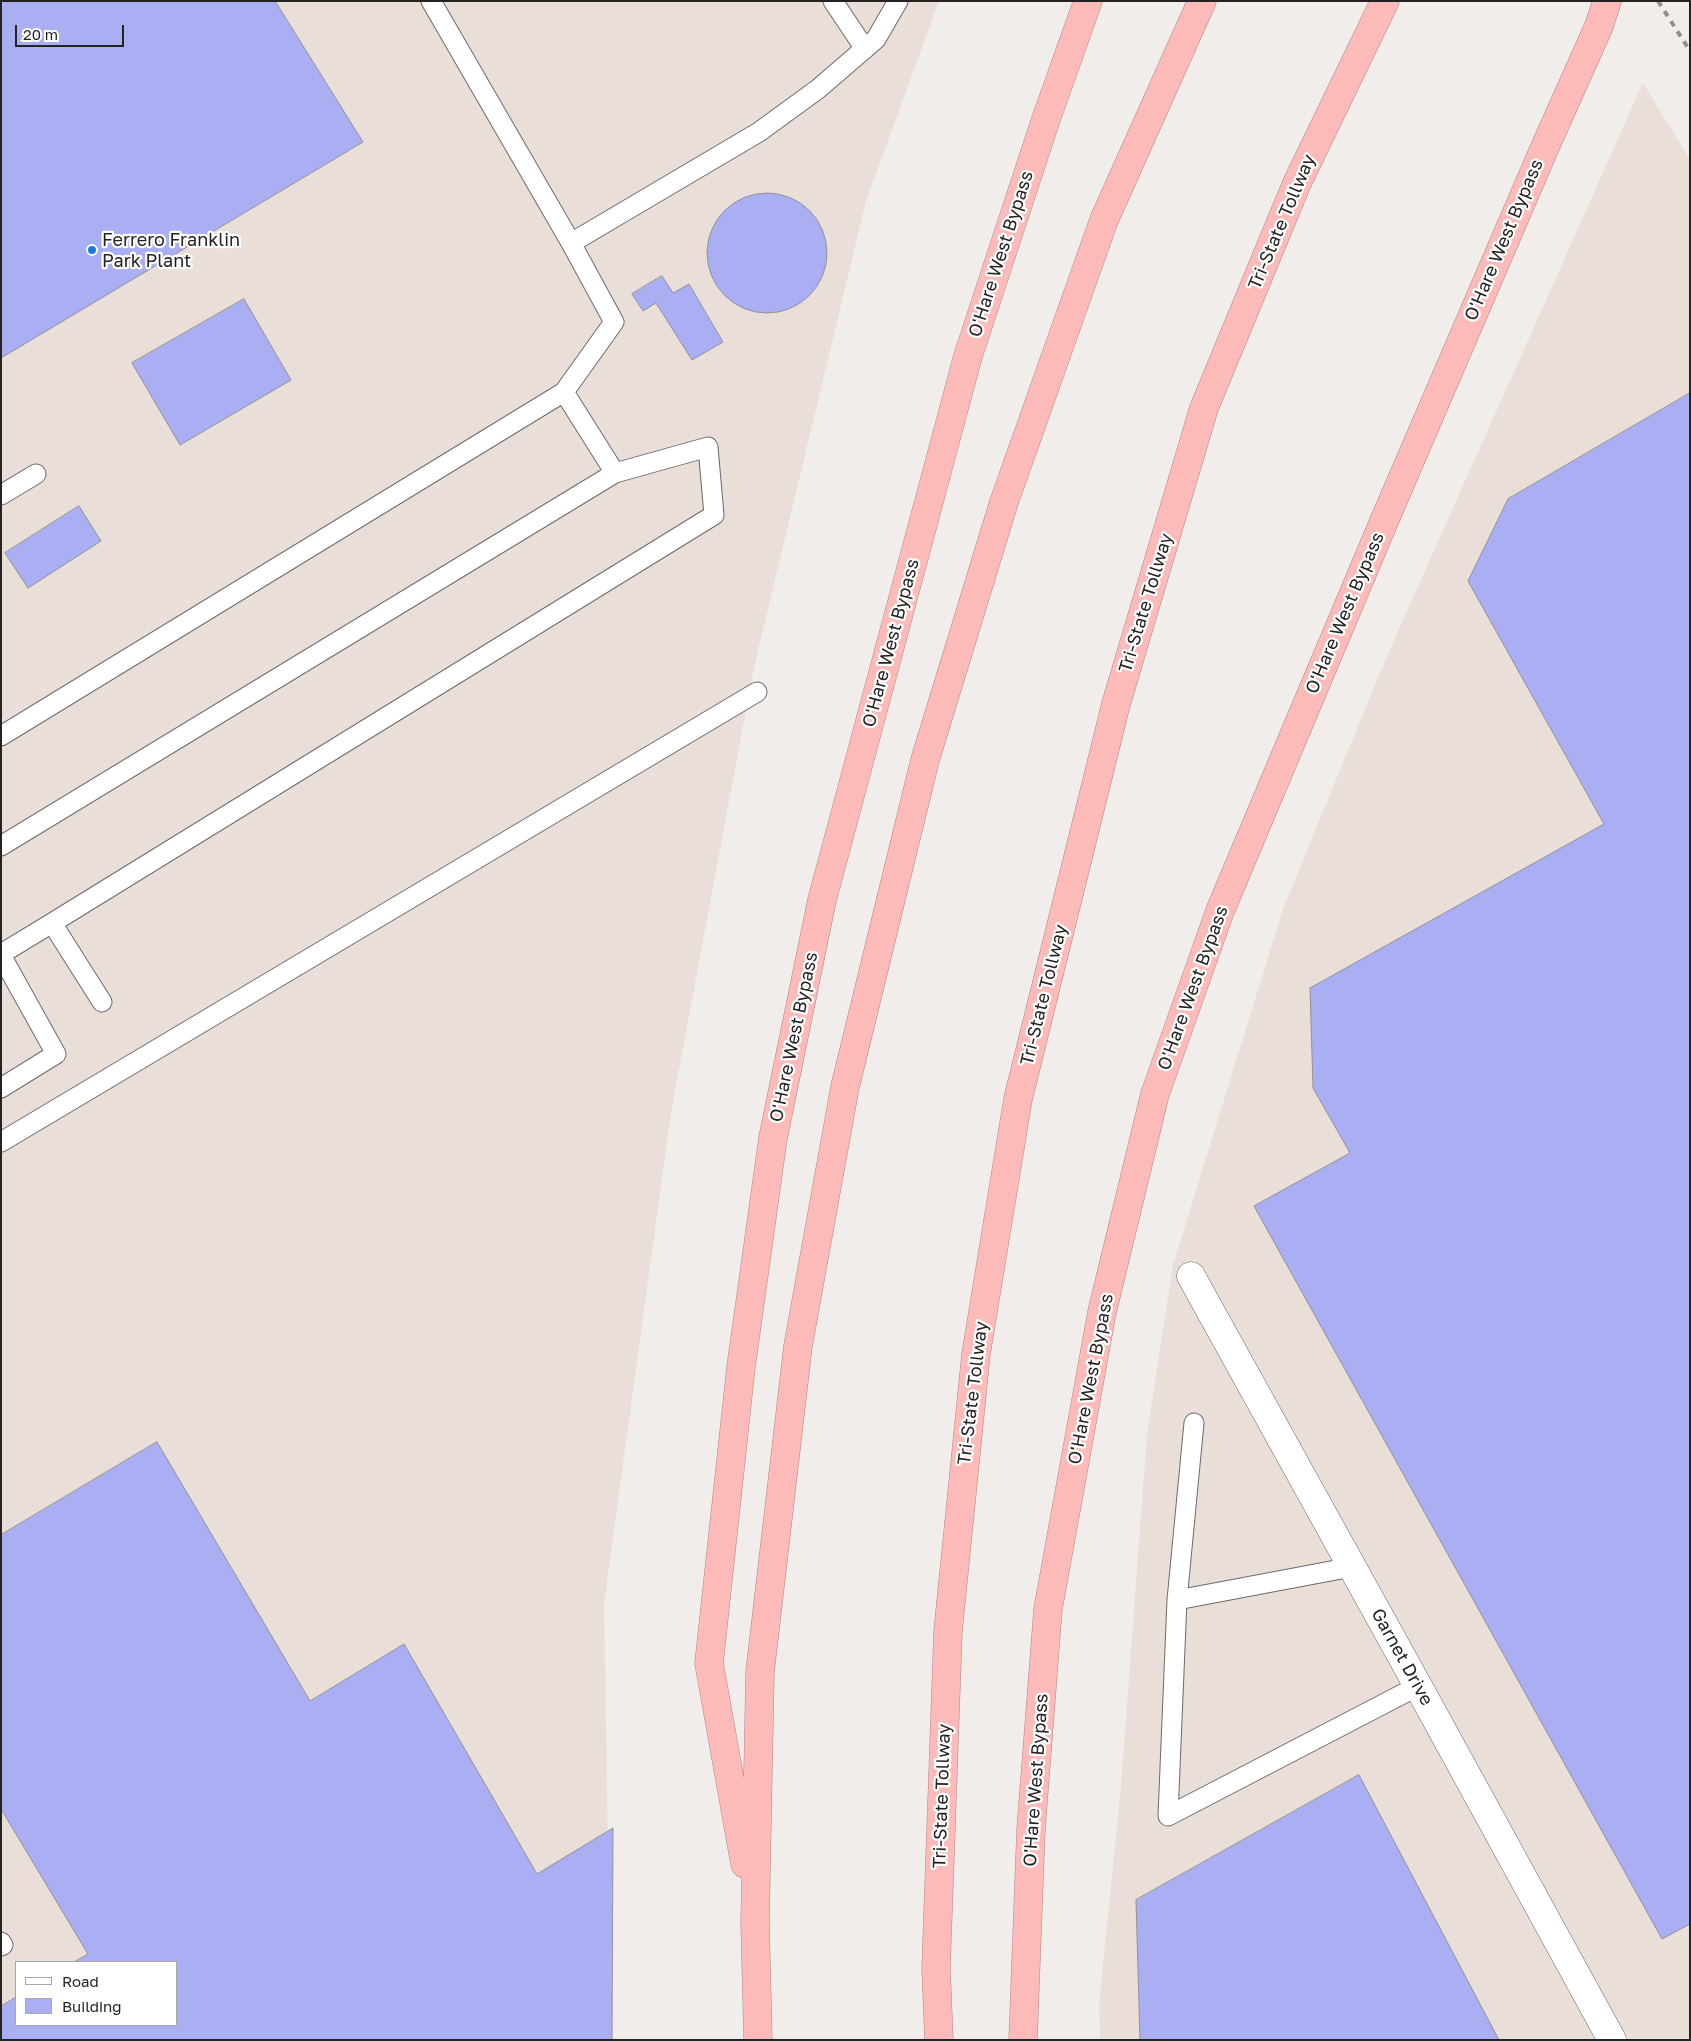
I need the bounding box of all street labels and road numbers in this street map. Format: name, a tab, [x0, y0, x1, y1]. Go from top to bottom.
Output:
street label: Tri-State Tollway	[1244, 151, 1320, 293]
street label: O'Hare West Bypass	[1460, 156, 1548, 324]
street label: O'Hare West Bypass	[964, 168, 1038, 340]
street label: O'Hare West Bypass	[1301, 529, 1389, 697]
street label: Tri-State Tollway	[1115, 531, 1177, 675]
street label: O'Hare West Bypass	[858, 556, 924, 730]
street label: O'Hare West Bypass	[1153, 903, 1233, 1073]
street label: Tri-State Tollway	[1016, 922, 1072, 1068]
street label: O'Hare West Bypass	[765, 950, 823, 1124]
street label: O'Hare West Bypass	[1064, 1292, 1118, 1466]
street label: Tri-State Tollway	[953, 1320, 993, 1466]
street label: Garnet Drive	[1366, 1605, 1438, 1709]
street label: O'Hare West Bypass	[1019, 1693, 1053, 1867]
street label: Tri-State Tollway	[929, 1723, 955, 1869]

